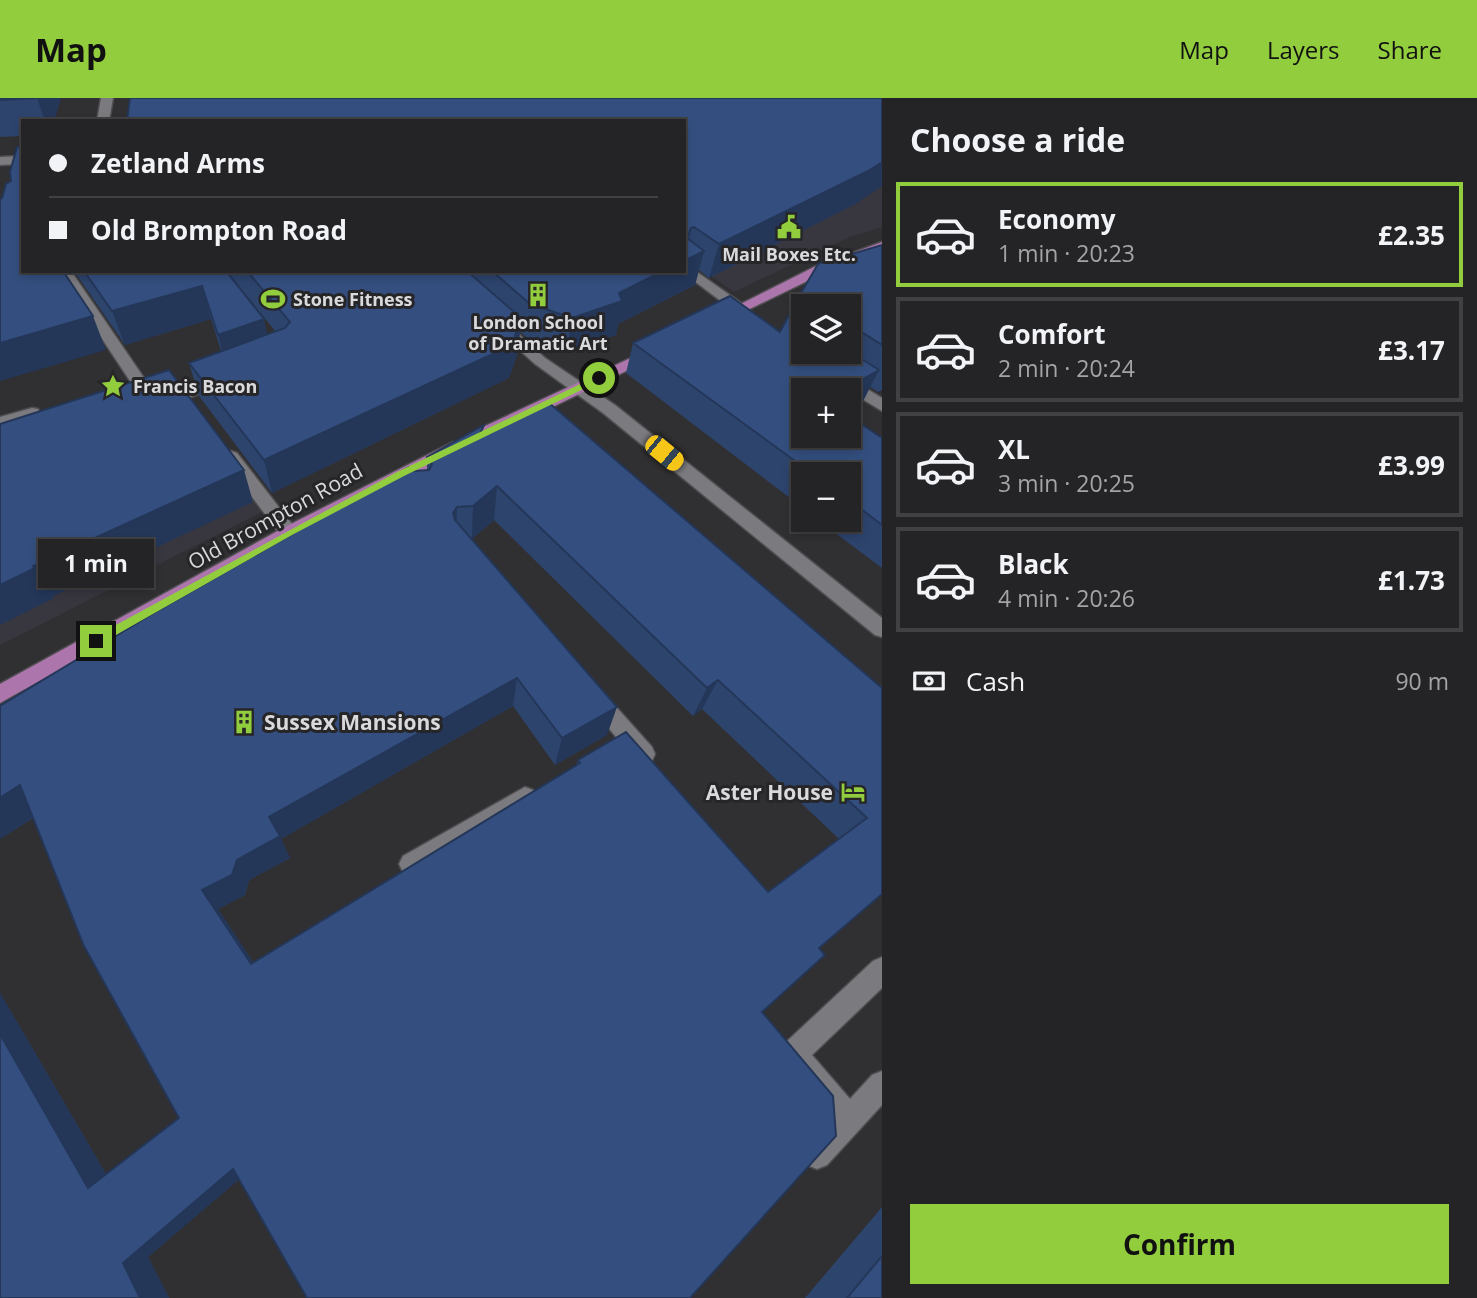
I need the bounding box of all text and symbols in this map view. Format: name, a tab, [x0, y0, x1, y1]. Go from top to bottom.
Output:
text: Map	[35, 27, 107, 72]
text: Map	[1179, 33, 1229, 66]
text: Layers	[1267, 33, 1340, 66]
text: Share	[1378, 33, 1442, 66]
text: Choose a ride	[910, 118, 1125, 161]
text: Zetland Arms	[91, 145, 265, 181]
text: Economy	[998, 201, 1116, 237]
icon: car	[914, 203, 977, 266]
text: Old Brompton Road	[91, 212, 347, 248]
public building icon: Mail Boxes Etc.	[775, 213, 803, 241]
text: £2.35	[1378, 217, 1445, 253]
text: 1 min · 20:23	[998, 237, 1135, 269]
place label: Mail Boxes Etc.	[722, 242, 856, 266]
building icon: London School of Dramatic Art	[524, 281, 552, 309]
sports icon: Stone Fitness	[259, 285, 287, 313]
place label: Stone Fitness	[293, 287, 413, 311]
map controls	[791, 294, 861, 532]
button: layers	[791, 294, 861, 364]
place label: London School of Dramatic Art	[468, 310, 608, 355]
text: Comfort	[998, 316, 1105, 352]
icon: car	[914, 318, 977, 381]
text: £3.17	[1378, 332, 1445, 368]
text: 2 min · 20:24	[998, 352, 1135, 384]
route start	[583, 362, 615, 394]
place icon: Francis Bacon	[99, 372, 127, 400]
place label: Francis Bacon	[133, 374, 257, 398]
button: +	[791, 378, 861, 448]
text: XL	[998, 431, 1030, 467]
car	[642, 432, 687, 474]
icon: car	[914, 433, 977, 496]
text: £3.99	[1378, 447, 1445, 483]
street label: Old Brompton Road	[183, 456, 367, 576]
button: −	[791, 462, 861, 532]
text: 3 min · 20:25	[998, 467, 1135, 499]
callout: 1 min	[38, 540, 154, 588]
text: Black	[998, 546, 1069, 582]
text: 1 min	[64, 547, 128, 579]
icon: car	[914, 548, 977, 611]
text: £1.73	[1378, 562, 1445, 598]
text: 4 min · 20:26	[998, 582, 1135, 614]
route end	[80, 625, 112, 657]
icon: cash	[910, 662, 948, 700]
text: Cash	[966, 663, 1025, 699]
text: 90 m	[1395, 665, 1449, 697]
building icon: Sussex Mansions	[230, 708, 258, 736]
place label: Sussex Mansions	[264, 708, 441, 736]
place label: Aster House	[706, 778, 833, 806]
hotel icon: Aster House	[839, 778, 867, 806]
button: Confirm	[910, 1204, 1449, 1284]

